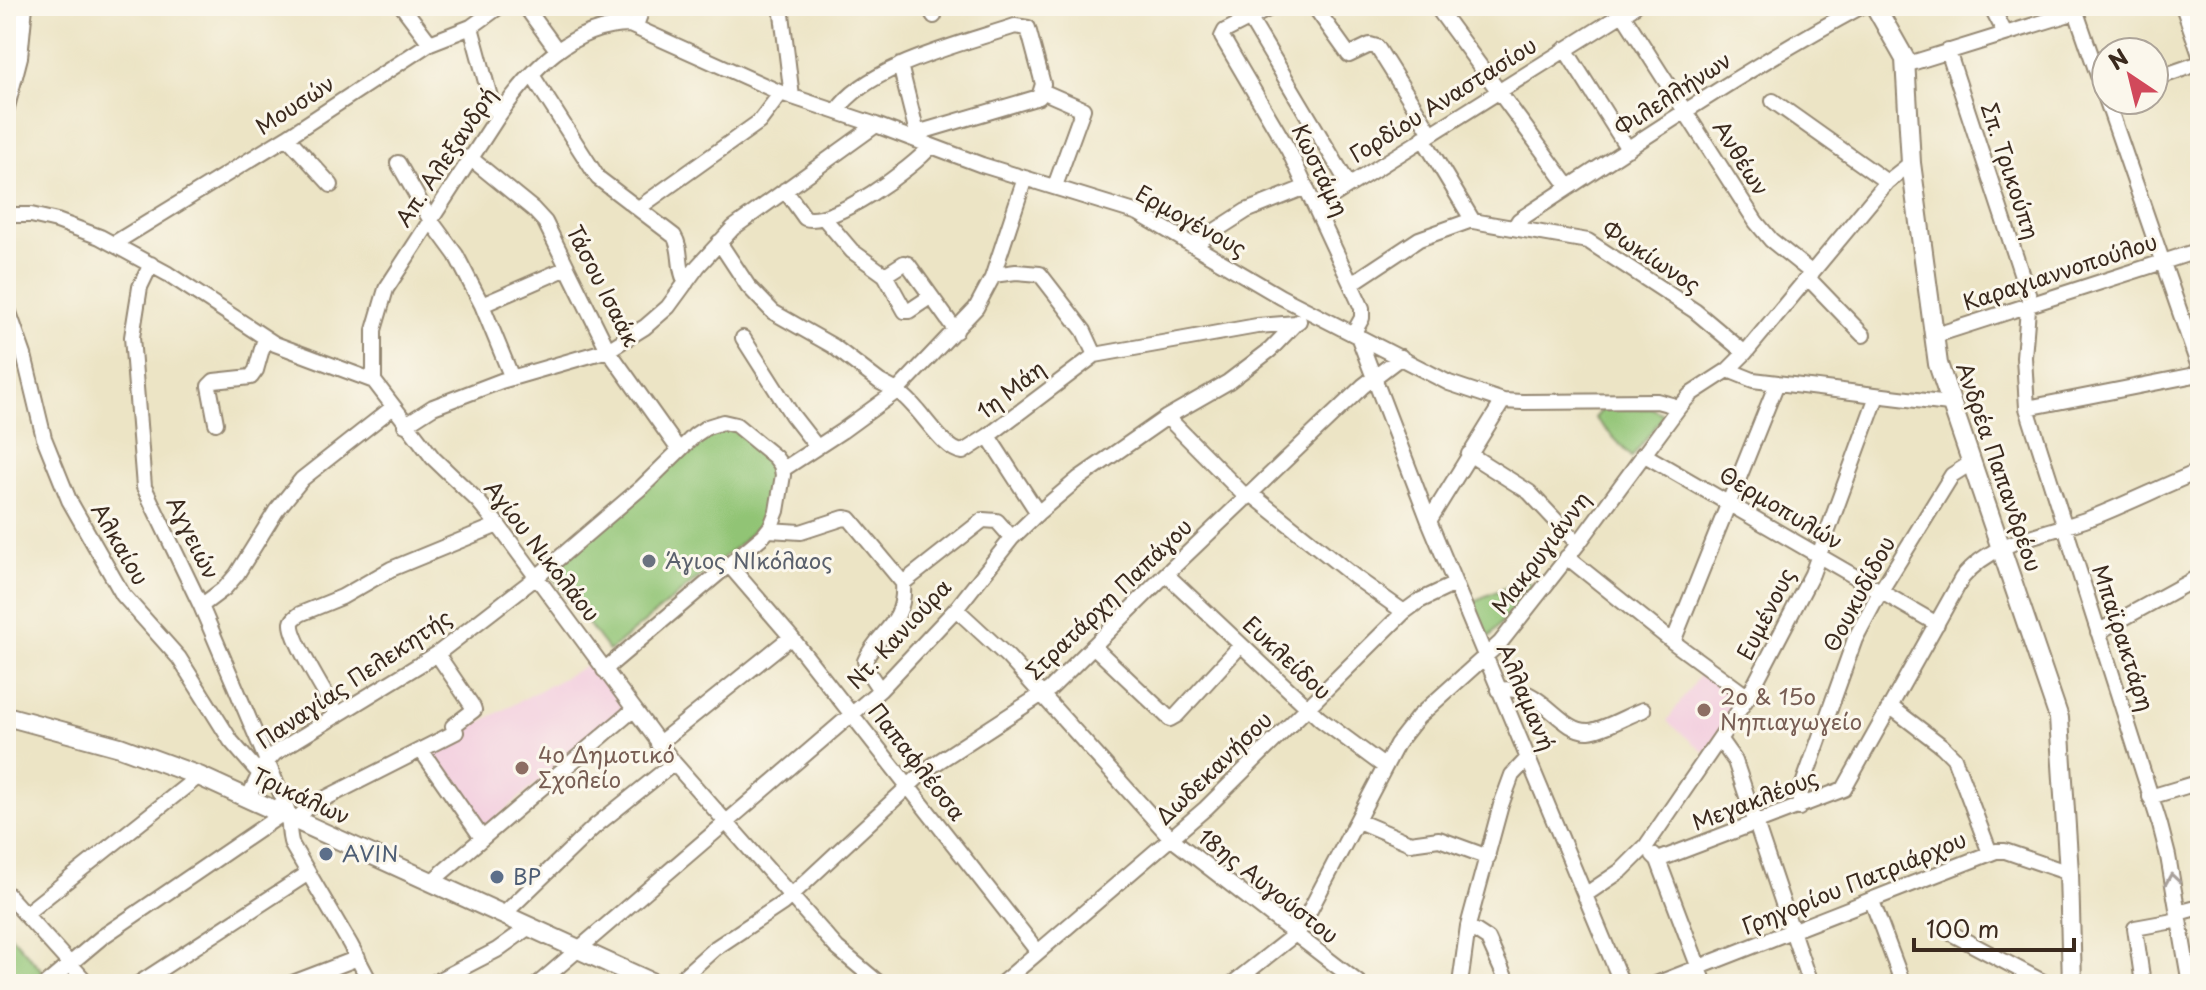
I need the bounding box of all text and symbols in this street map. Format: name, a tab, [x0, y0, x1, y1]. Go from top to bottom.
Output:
street label: Γορδίου Αναστασίου	[1342, 28, 1542, 170]
north arrow	[2090, 36, 2170, 116]
text: N	[2101, 40, 2134, 77]
street label: Φιλελλήνων	[1607, 42, 1737, 143]
street label: Μουσών	[248, 66, 340, 142]
street label: Απ. Αλεξανδρή	[386, 80, 504, 233]
street label: Σπ. Τρικούπη	[1974, 98, 2049, 243]
street label: Ανθέων	[1706, 113, 1778, 201]
street label: Κωστάμη	[1285, 117, 1358, 221]
street label: Ερμογένους	[1130, 176, 1253, 264]
street label: Φωκίωνος	[1596, 211, 1708, 300]
street label: Τάσου Ισαάκ	[559, 219, 649, 352]
street label: Καραγιαννοπούλου	[1958, 224, 2161, 318]
street label: 1η Μάη	[969, 352, 1051, 426]
street label: Ανδρέα Παπανδρέου	[1949, 357, 2052, 576]
street label: Θερμοπυλών	[1714, 457, 1850, 557]
street label: Αγίου Νικολάου	[477, 472, 609, 628]
street label: Μακρυγιάννη	[1483, 484, 1597, 621]
street label: Αγγειών	[160, 490, 229, 585]
street label: Αλκαίου	[84, 496, 158, 591]
street label: Στρατάρχη Παπάγου	[1017, 510, 1199, 686]
street label: Θουκυδίδου	[1813, 530, 1902, 657]
place label: Άγιος ΝΙκόλαος	[665, 543, 833, 576]
marker: Άγιος ΝΙκόλαος	[640, 552, 658, 570]
street label: Μπαϊρακτάρη	[2085, 560, 2164, 715]
street label: Ευμένους	[1727, 562, 1802, 665]
street label: Ντ. Κανιούρα	[838, 570, 958, 696]
street label: Παναγίας Πελεκητής	[249, 600, 457, 755]
street label: Ευκλείδου	[1236, 607, 1340, 707]
street label: Αλλαμανή	[1490, 637, 1565, 755]
place label: 2ο & 15ο Νηπιαγωγείο	[1720, 679, 1862, 737]
street label: Παπαφλέσσα	[862, 695, 975, 827]
marker: 2ο & 15ο Νηπιαγωγείο	[1695, 701, 1713, 719]
street label: Δωδεκανήσου	[1147, 703, 1279, 831]
place label: 4ο Δημοτικό Σχολείο	[538, 737, 675, 795]
street label: Τρικάλων	[247, 758, 356, 832]
marker: 4ο Δημοτικό Σχολείο	[513, 759, 531, 777]
street label: Μεγακλέους	[1687, 759, 1822, 838]
street label: 18ης Αυγούστου	[1191, 819, 1346, 950]
street label: Γρηγορίου Πατριάρχου	[1736, 821, 1971, 942]
place label: AVIN	[342, 836, 398, 869]
marker: AVIN	[317, 845, 335, 863]
place label: BP	[513, 859, 541, 892]
marker: BP	[488, 868, 506, 886]
one-way arrow	[2165, 873, 2182, 886]
scale bar	[1914, 902, 2074, 952]
text: 100 m	[1926, 910, 1999, 946]

